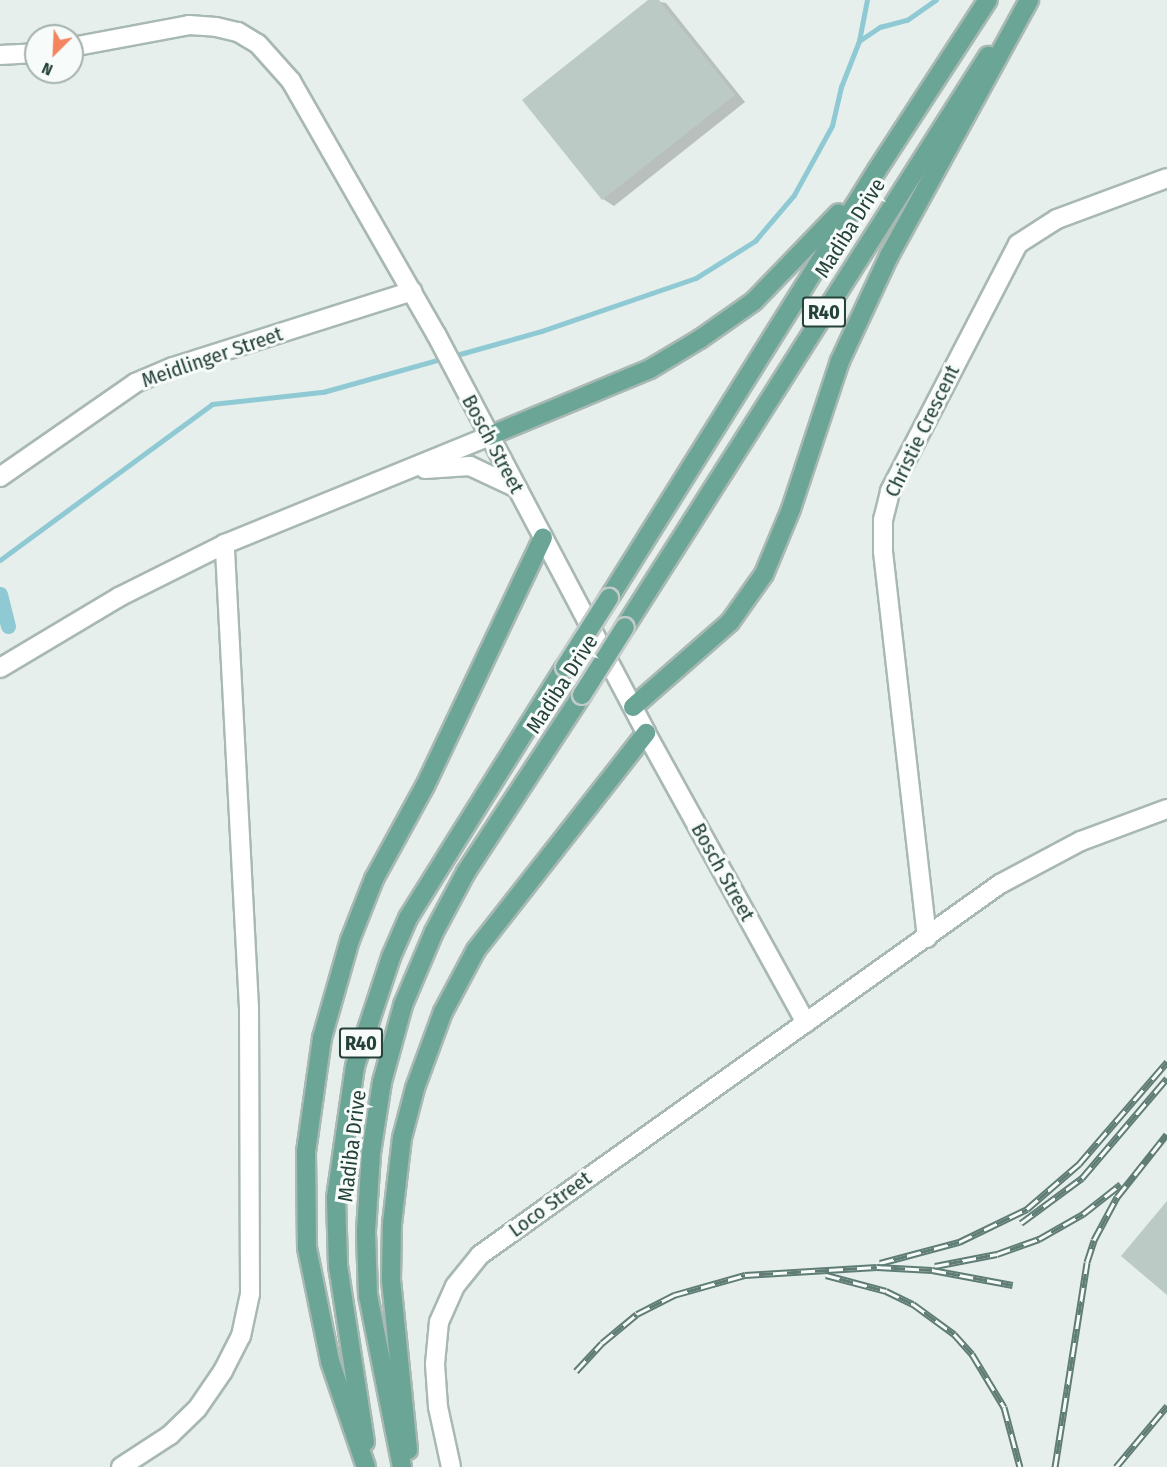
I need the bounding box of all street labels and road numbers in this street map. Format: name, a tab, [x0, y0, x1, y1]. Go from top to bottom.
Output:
street label: Madiba Drive	[810, 174, 890, 282]
road number: R40	[802, 295, 846, 329]
street label: Meidlinger Street	[138, 321, 286, 393]
street label: Christie Crescent	[879, 361, 965, 501]
street label: Bosch Street	[456, 390, 530, 498]
street label: Madiba Drive	[521, 630, 603, 738]
street label: Bosch Street	[686, 819, 760, 925]
road number: R40	[338, 1026, 384, 1060]
street label: Madiba Drive	[333, 1089, 371, 1203]
street label: Loco Street	[504, 1166, 596, 1242]

